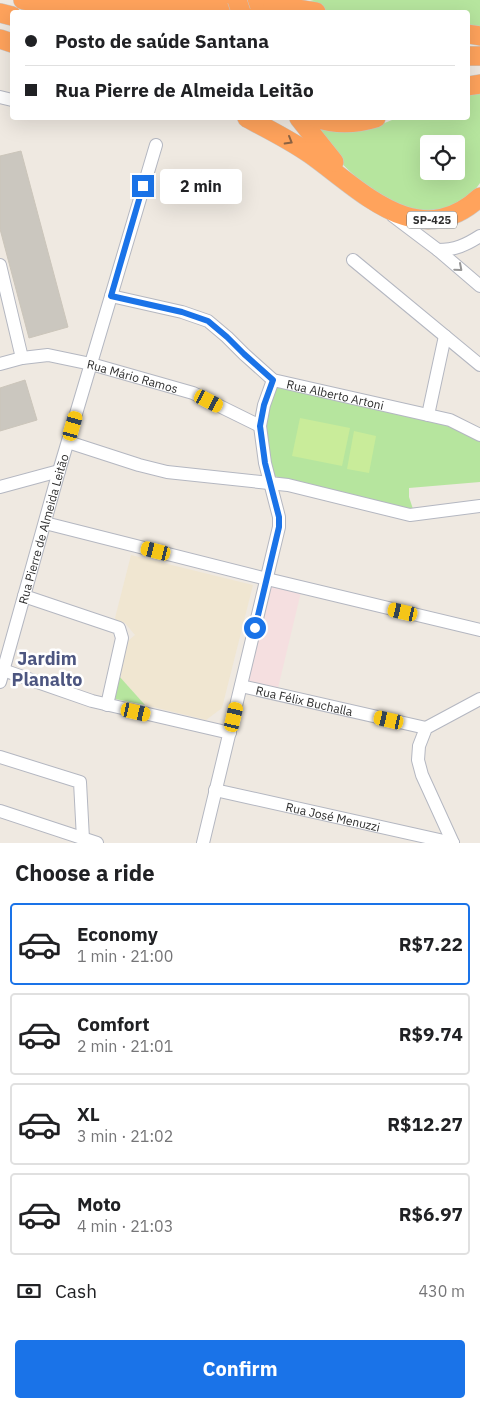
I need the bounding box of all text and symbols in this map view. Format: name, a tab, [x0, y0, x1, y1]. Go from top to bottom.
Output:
text: Posto de saúde Santana	[55, 29, 269, 53]
text: Rua Pierre de Almeida Leitão	[55, 78, 314, 102]
one-way arrow	[284, 135, 293, 145]
map controls	[420, 135, 465, 180]
button: locate	[420, 135, 465, 180]
callout: 2 min	[160, 168, 243, 204]
route end	[132, 175, 154, 197]
text: 2 min	[180, 176, 222, 196]
road number: SP-425	[407, 212, 457, 228]
one-way arrow	[453, 262, 462, 270]
street label: Rua Mário Ramos	[86, 356, 180, 396]
street label: Rua Alberto Artoni	[285, 376, 385, 412]
car	[192, 388, 225, 414]
car	[61, 410, 84, 442]
street label: Rua Pierre de Almeida Leitão	[15, 452, 71, 606]
car	[139, 540, 172, 562]
car	[386, 601, 419, 623]
route start	[244, 617, 266, 639]
district label: Jardim Planalto	[12, 647, 82, 691]
street label: Rua Félix Buchalla	[255, 682, 355, 719]
car	[119, 701, 152, 723]
car	[223, 701, 244, 733]
car	[372, 709, 405, 731]
street label: Rua José Menuzzi	[285, 799, 382, 834]
text: Choose a ride	[15, 858, 155, 887]
icon: car	[17, 922, 62, 967]
text: Economy	[77, 922, 158, 946]
text: R$7.22	[399, 932, 463, 956]
text: 1 min · 21:00	[77, 946, 173, 966]
icon: car	[17, 1012, 62, 1057]
text: Comfort	[77, 1012, 150, 1036]
text: R$9.74	[399, 1022, 463, 1046]
text: 2 min · 21:01	[77, 1036, 173, 1056]
icon: car	[17, 1102, 62, 1147]
text: XL	[77, 1102, 100, 1126]
text: R$12.27	[387, 1112, 463, 1136]
text: 3 min · 21:02	[77, 1126, 173, 1146]
icon: car	[17, 1192, 62, 1237]
text: Moto	[77, 1192, 121, 1216]
text: R$6.97	[399, 1202, 463, 1226]
text: 4 min · 21:03	[77, 1216, 173, 1236]
icon: cash	[15, 1277, 43, 1305]
text: Cash	[55, 1279, 97, 1303]
text: 430 m	[418, 1281, 465, 1301]
button: Confirm	[15, 1340, 465, 1398]

